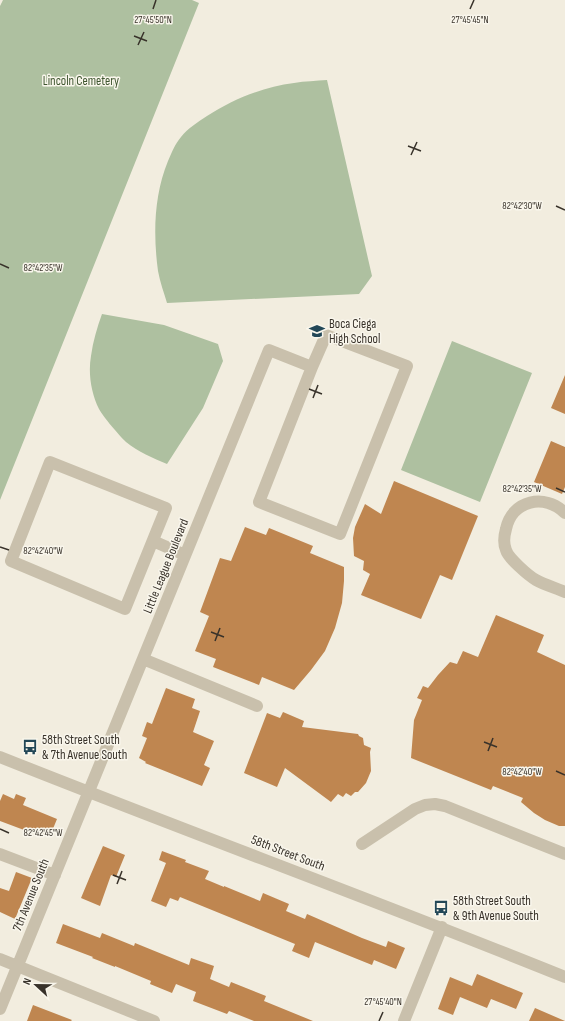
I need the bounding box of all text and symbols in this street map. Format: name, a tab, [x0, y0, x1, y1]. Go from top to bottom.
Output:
text: 27°45'50"N	[134, 14, 172, 26]
text: 27°45'45"N	[451, 14, 489, 26]
park label: Lincoln Cemetery	[43, 73, 119, 89]
text: 82°42'30"W	[502, 200, 542, 212]
text: 82°42'35"W	[24, 262, 63, 274]
place label: Boca Ciega High School	[329, 316, 380, 347]
school or university icon: Boca Ciega High School	[308, 322, 326, 340]
text: 82°42'35"W	[503, 483, 542, 495]
street label: Little League Boulevard	[140, 516, 192, 616]
text: 82°42'40"W	[23, 545, 63, 557]
place label: 58th Street South & 7th Avenue South	[42, 732, 127, 763]
bus stop icon: 58th Street South & 7th Avenue South	[21, 738, 39, 756]
text: 82°42'40"W	[502, 766, 542, 778]
text: 82°42'45"W	[24, 827, 63, 839]
street label: 58th Street South	[249, 832, 327, 874]
street label: 7th Avenue South	[9, 856, 53, 934]
place label: 58th Street South & 9th Avenue South	[453, 893, 539, 924]
bus stop icon: 58th Street South & 9th Avenue South	[432, 899, 450, 917]
north arrow	[16, 965, 56, 1005]
text: N	[20, 976, 34, 987]
text: 27°45'40"N	[364, 996, 402, 1008]

